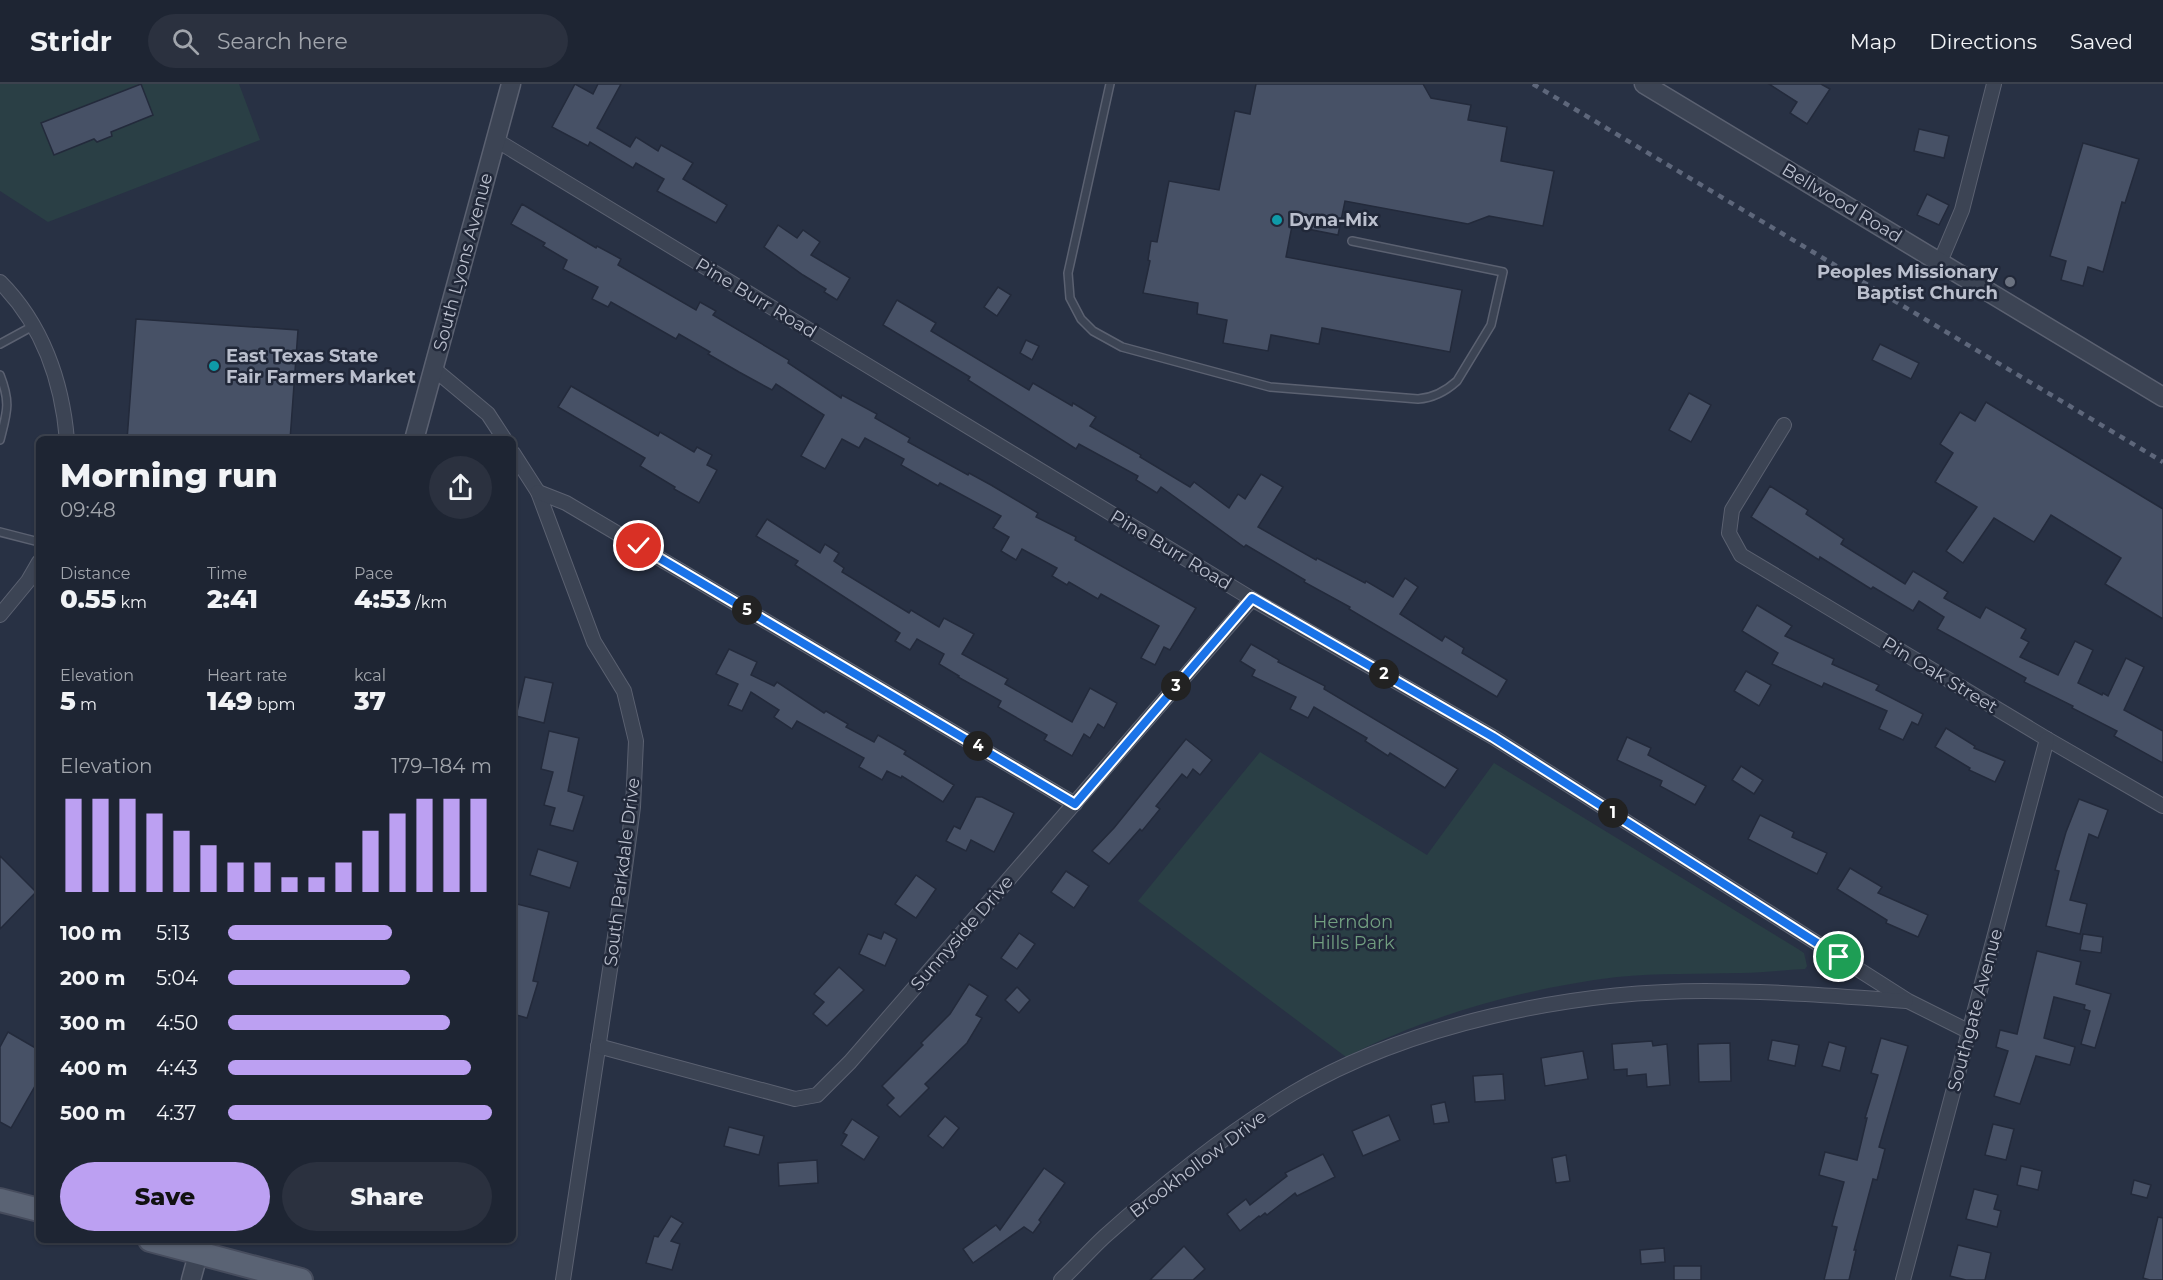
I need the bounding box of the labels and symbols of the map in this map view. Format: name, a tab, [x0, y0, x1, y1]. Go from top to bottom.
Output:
street label: Bellwood Road	[1778, 158, 1906, 248]
street label: South Lyons Avenue	[429, 170, 497, 354]
place label: Dyna-Mix	[1289, 209, 1379, 231]
marker: Dyna-Mix	[1270, 213, 1284, 227]
street label: Pine Burr Road	[692, 253, 820, 343]
place label: Peoples Missionary Baptist Church	[1817, 261, 1998, 304]
marker: Peoples Missionary Baptist Church	[2003, 275, 2017, 289]
place label: East Texas State Fair Farmers Market	[226, 345, 416, 388]
marker: East Texas State Fair Farmers Market	[207, 359, 221, 373]
street label: Pine Burr Road	[1107, 505, 1235, 595]
pin	[613, 520, 664, 571]
pin: 5	[732, 595, 762, 625]
street label: Pin Oak Street	[1878, 632, 2002, 718]
pin: 2	[1369, 659, 1399, 689]
pin: 3	[1161, 671, 1191, 701]
pin: 4	[963, 731, 993, 761]
street label: South Parkdale Drive	[600, 776, 644, 968]
pin: 1	[1598, 798, 1628, 828]
street label: Sunnyside Drive	[906, 871, 1018, 995]
park label: Herndon Hills Park	[1311, 911, 1395, 954]
street label: Southgate Avenue	[1943, 926, 2007, 1094]
pin	[1813, 931, 1864, 982]
street label: Brookhollow Drive	[1125, 1105, 1271, 1223]

